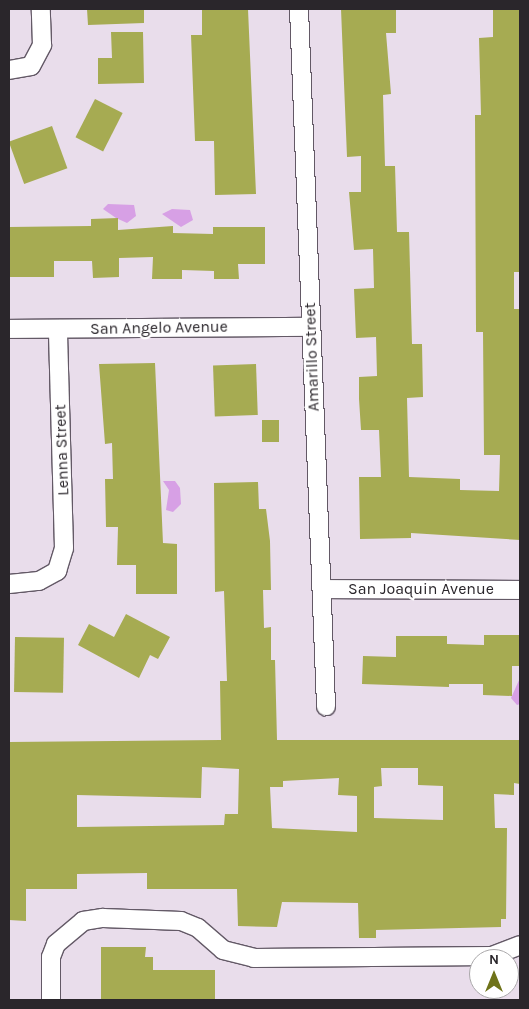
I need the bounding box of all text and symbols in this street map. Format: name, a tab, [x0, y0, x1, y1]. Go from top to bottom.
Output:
street label: Amarillo Street	[301, 302, 323, 412]
street label: San Angelo Avenue	[90, 317, 228, 339]
street label: Lenna Street	[51, 404, 73, 496]
street label: San Joaquin Avenue	[348, 579, 494, 599]
north arrow	[469, 949, 519, 999]
text: N	[489, 951, 499, 968]

